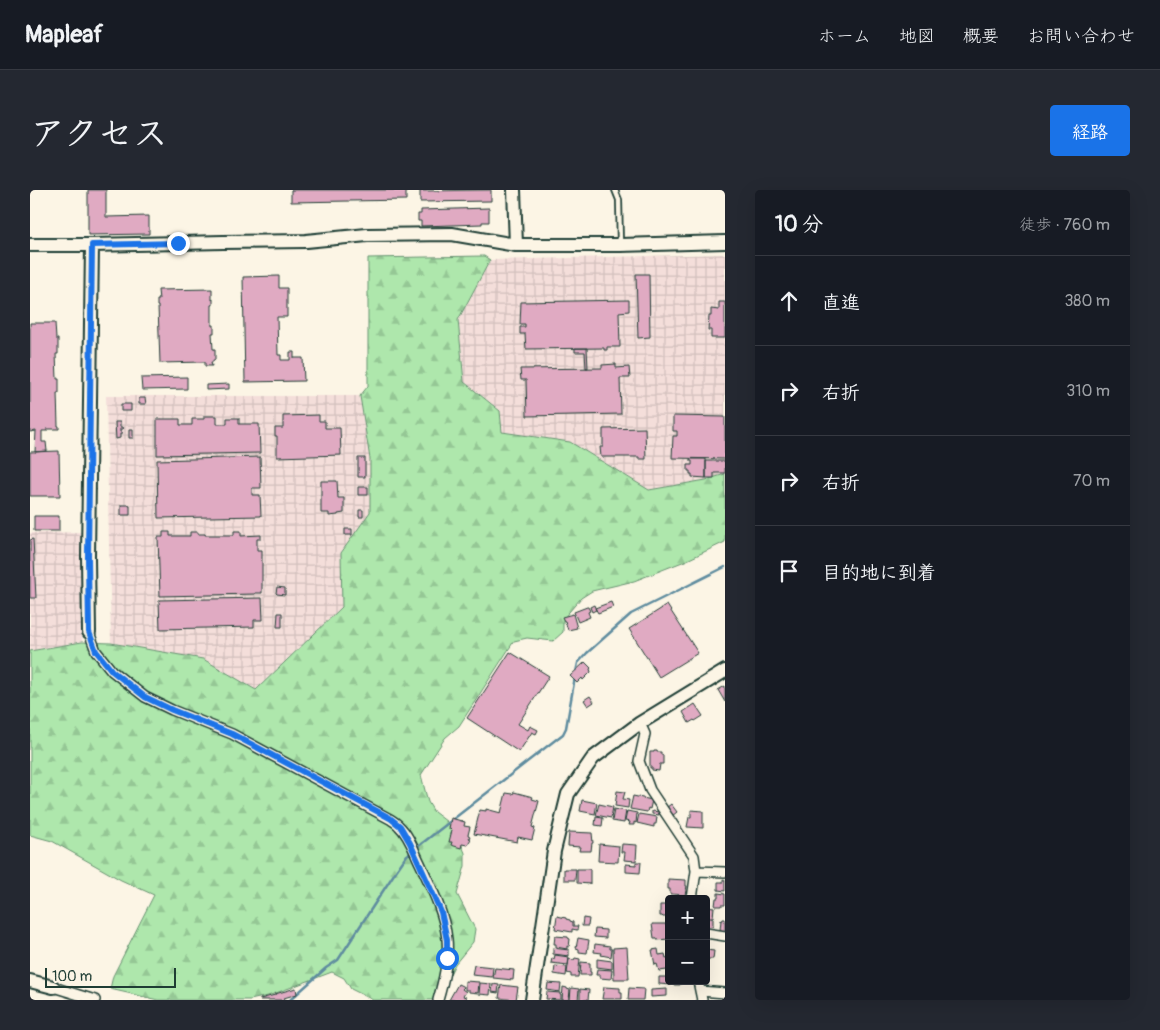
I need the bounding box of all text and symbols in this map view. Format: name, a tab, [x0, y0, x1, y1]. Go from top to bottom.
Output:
text: Mapleaf	[25, 20, 103, 49]
text: ホーム	[818, 25, 871, 48]
text: 地図	[899, 25, 935, 48]
text: 概要	[963, 25, 999, 48]
text: お問い合わせ	[1027, 25, 1135, 48]
button: 経路	[1050, 105, 1130, 156]
text: アクセス	[30, 112, 168, 156]
text: 10 分	[775, 211, 823, 238]
text: 徒歩 · 760 m	[1020, 215, 1110, 235]
route end	[167, 232, 190, 255]
icon: ahead	[775, 287, 803, 315]
text: 直進	[822, 291, 860, 315]
text: 380 m	[1064, 291, 1110, 311]
icon: right	[775, 377, 803, 405]
text: 右折	[822, 381, 860, 405]
text: 310 m	[1066, 381, 1110, 401]
icon: right	[775, 467, 803, 495]
text: 右折	[822, 471, 860, 495]
text: 70 m	[1073, 471, 1110, 491]
icon: arrive	[775, 557, 803, 585]
text: 目的地に到着	[822, 561, 936, 585]
map controls	[665, 895, 710, 985]
button: +	[665, 895, 710, 940]
button: −	[665, 940, 710, 985]
route start	[436, 947, 459, 970]
scale bar	[45, 965, 176, 988]
text: 100 m	[52, 968, 92, 985]

